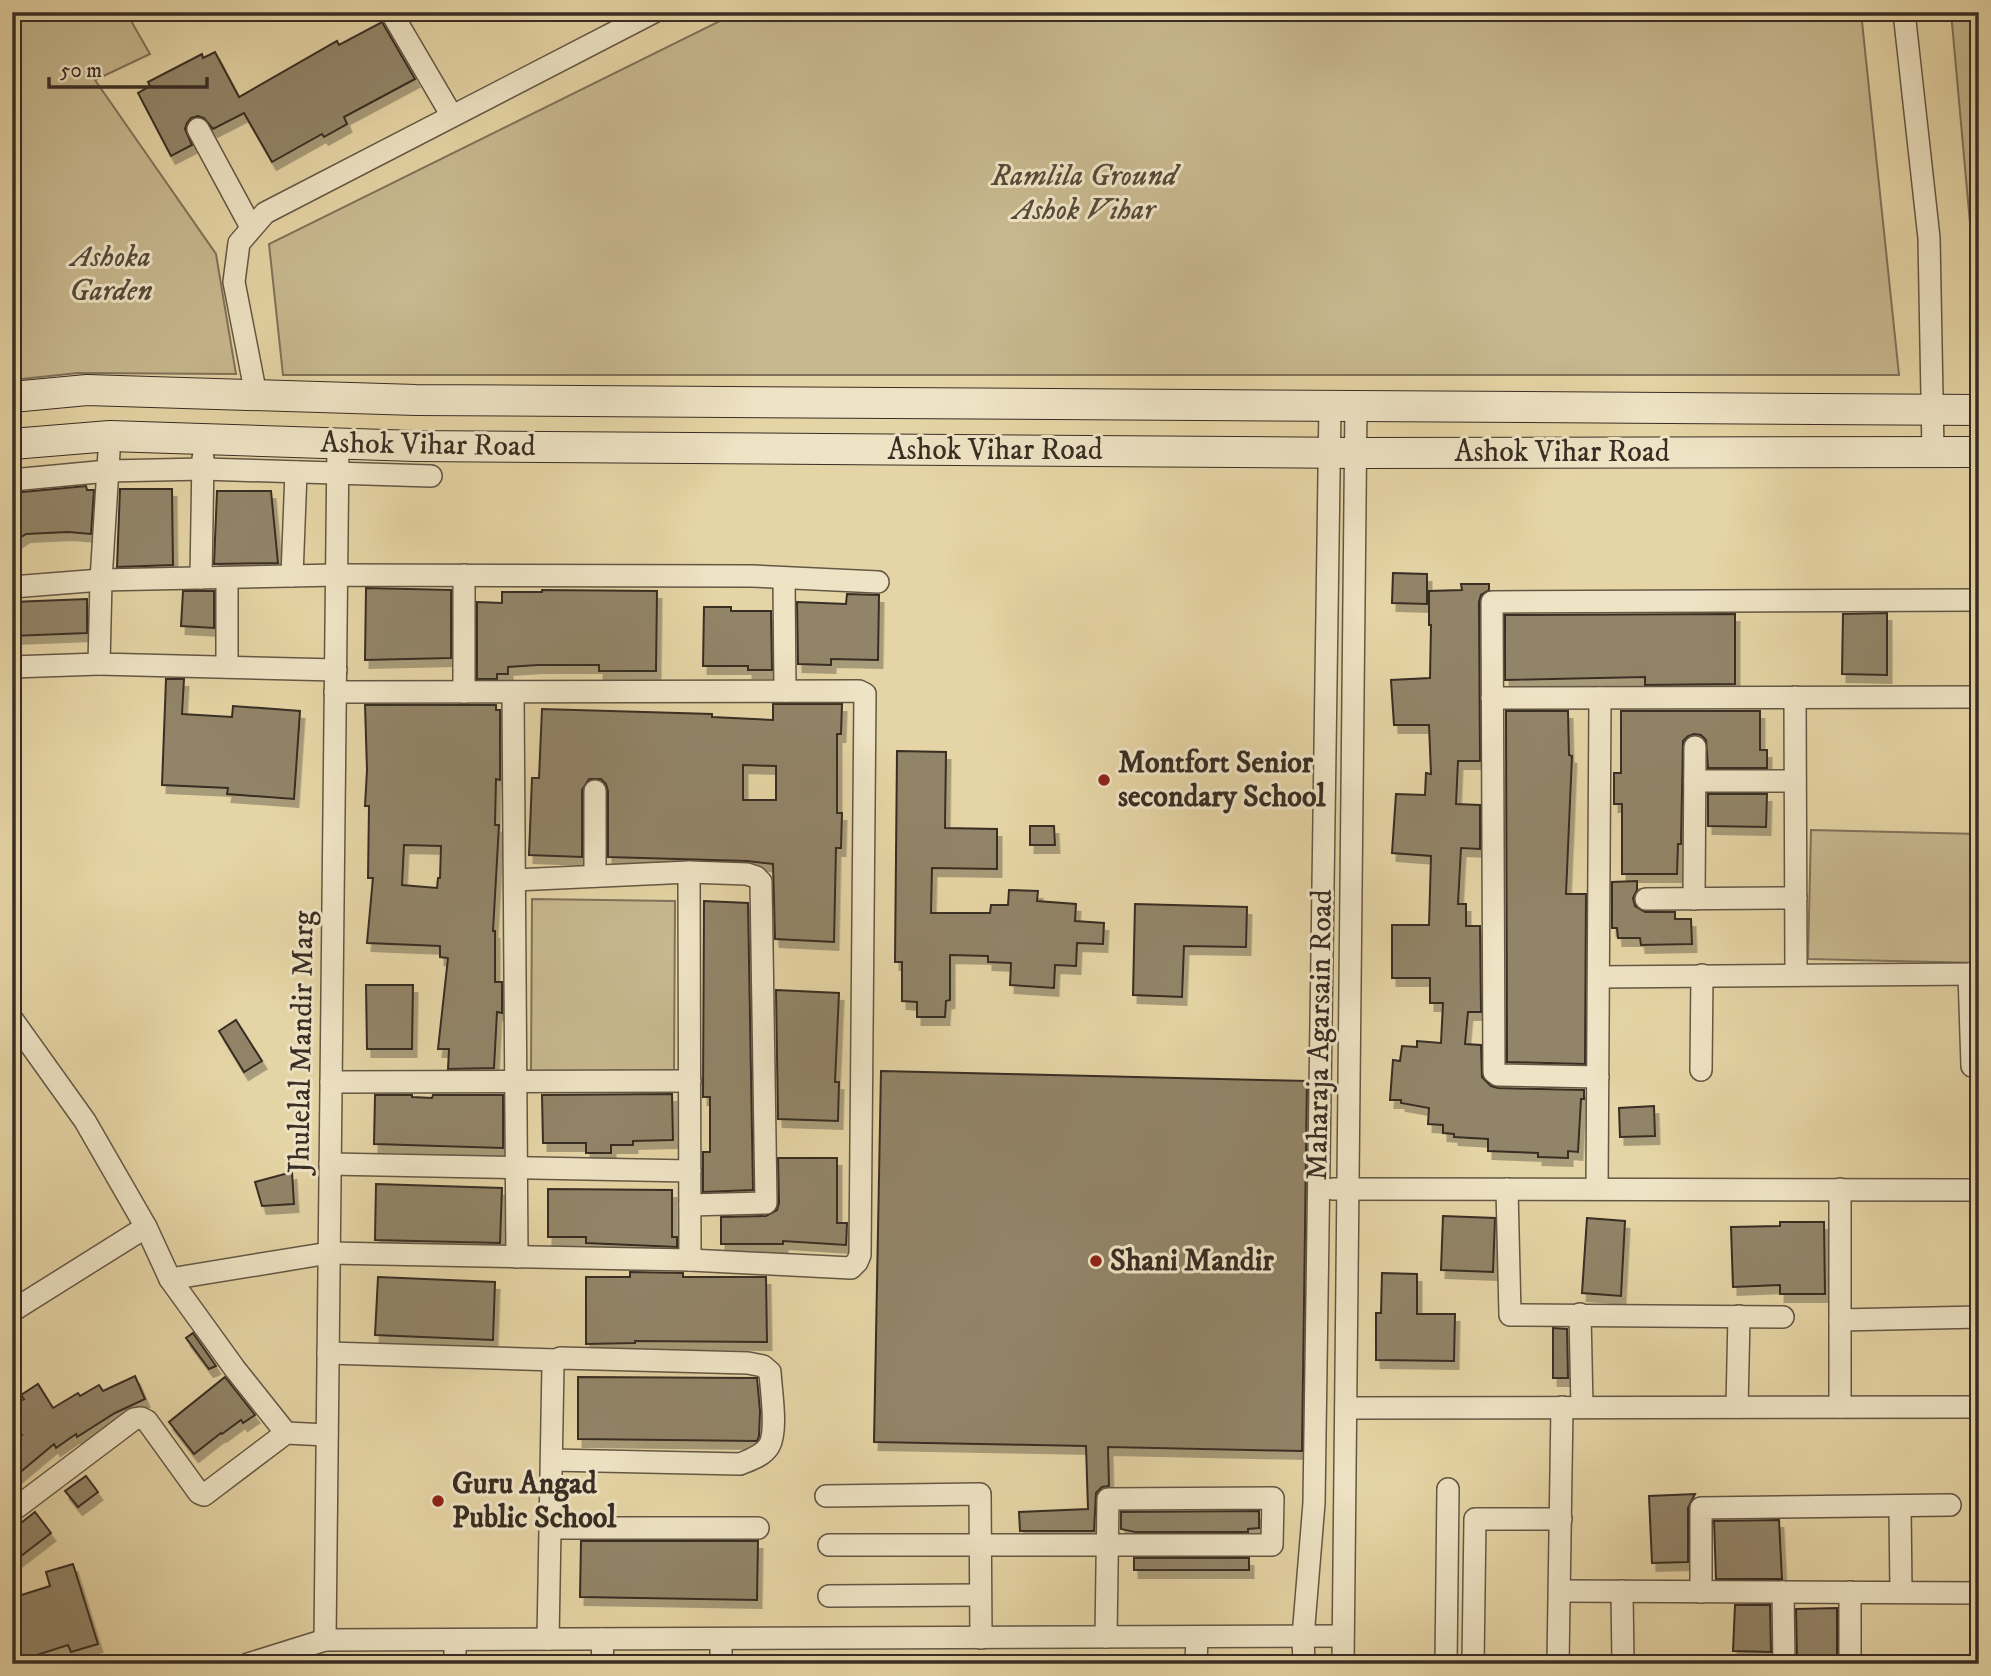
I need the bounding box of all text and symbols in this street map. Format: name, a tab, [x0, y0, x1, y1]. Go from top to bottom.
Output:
scale bar	[49, 46, 206, 90]
text: 50 m	[60, 58, 102, 84]
park label: Ramlila Ground Ashok Vihar	[990, 158, 1182, 229]
park label: Ashoka Garden	[68, 239, 153, 310]
street label: Ashok Vihar Road	[320, 425, 536, 465]
street label: Ashok Vihar Road	[887, 432, 1103, 469]
street label: Ashok Vihar Road	[1454, 434, 1670, 471]
place label: Montfort Senior secondary School	[1118, 745, 1326, 816]
marker: Montfort Senior secondary School	[1096, 772, 1112, 788]
street label: Maharaja Agarsain Road	[1299, 889, 1341, 1181]
street label: Jhulelal Mandir Marg	[281, 910, 323, 1177]
place label: Shani Mandir	[1110, 1243, 1275, 1280]
marker: Shani Mandir	[1088, 1253, 1104, 1269]
place label: Guru Angad Public School	[452, 1466, 617, 1537]
marker: Guru Angad Public School	[430, 1493, 446, 1509]

